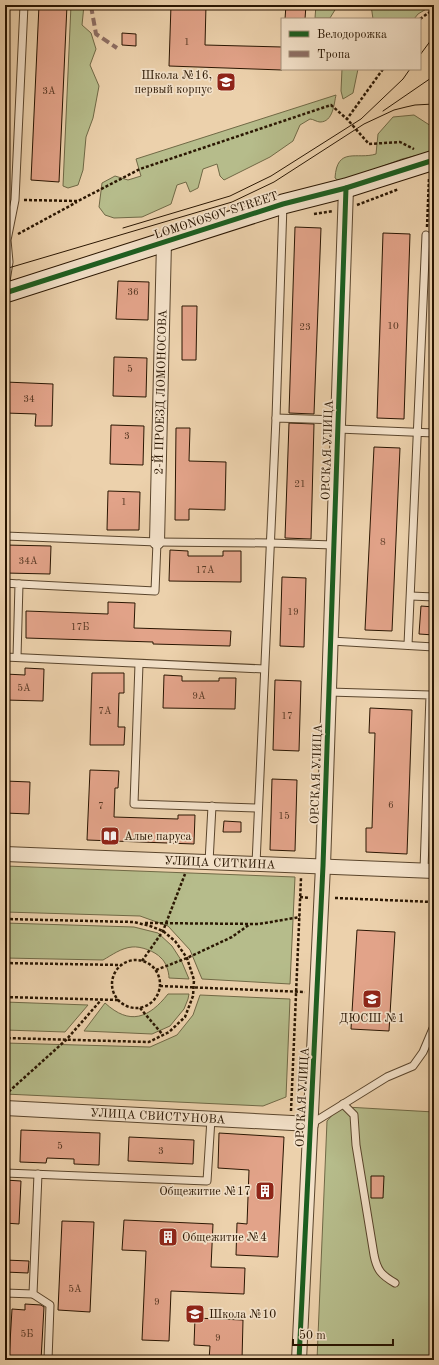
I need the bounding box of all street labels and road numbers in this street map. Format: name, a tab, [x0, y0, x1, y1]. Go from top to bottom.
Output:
street label: LOMONOSOV STREET	[153, 190, 280, 242]
street label: 2-Й ПРОЕЗД ЛОМОНОСОВА	[151, 309, 169, 475]
street label: ОРСКАЯ УЛИЦА	[320, 400, 336, 500]
street label: ОРСКАЯ УЛИЦА	[309, 724, 325, 824]
street label: УЛИЦА СИТКИНА	[164, 855, 276, 872]
street label: ОРСКАЯ УЛИЦА	[294, 1047, 312, 1147]
street label: УЛИЦА СВИСТУНОВА	[90, 1107, 226, 1127]

